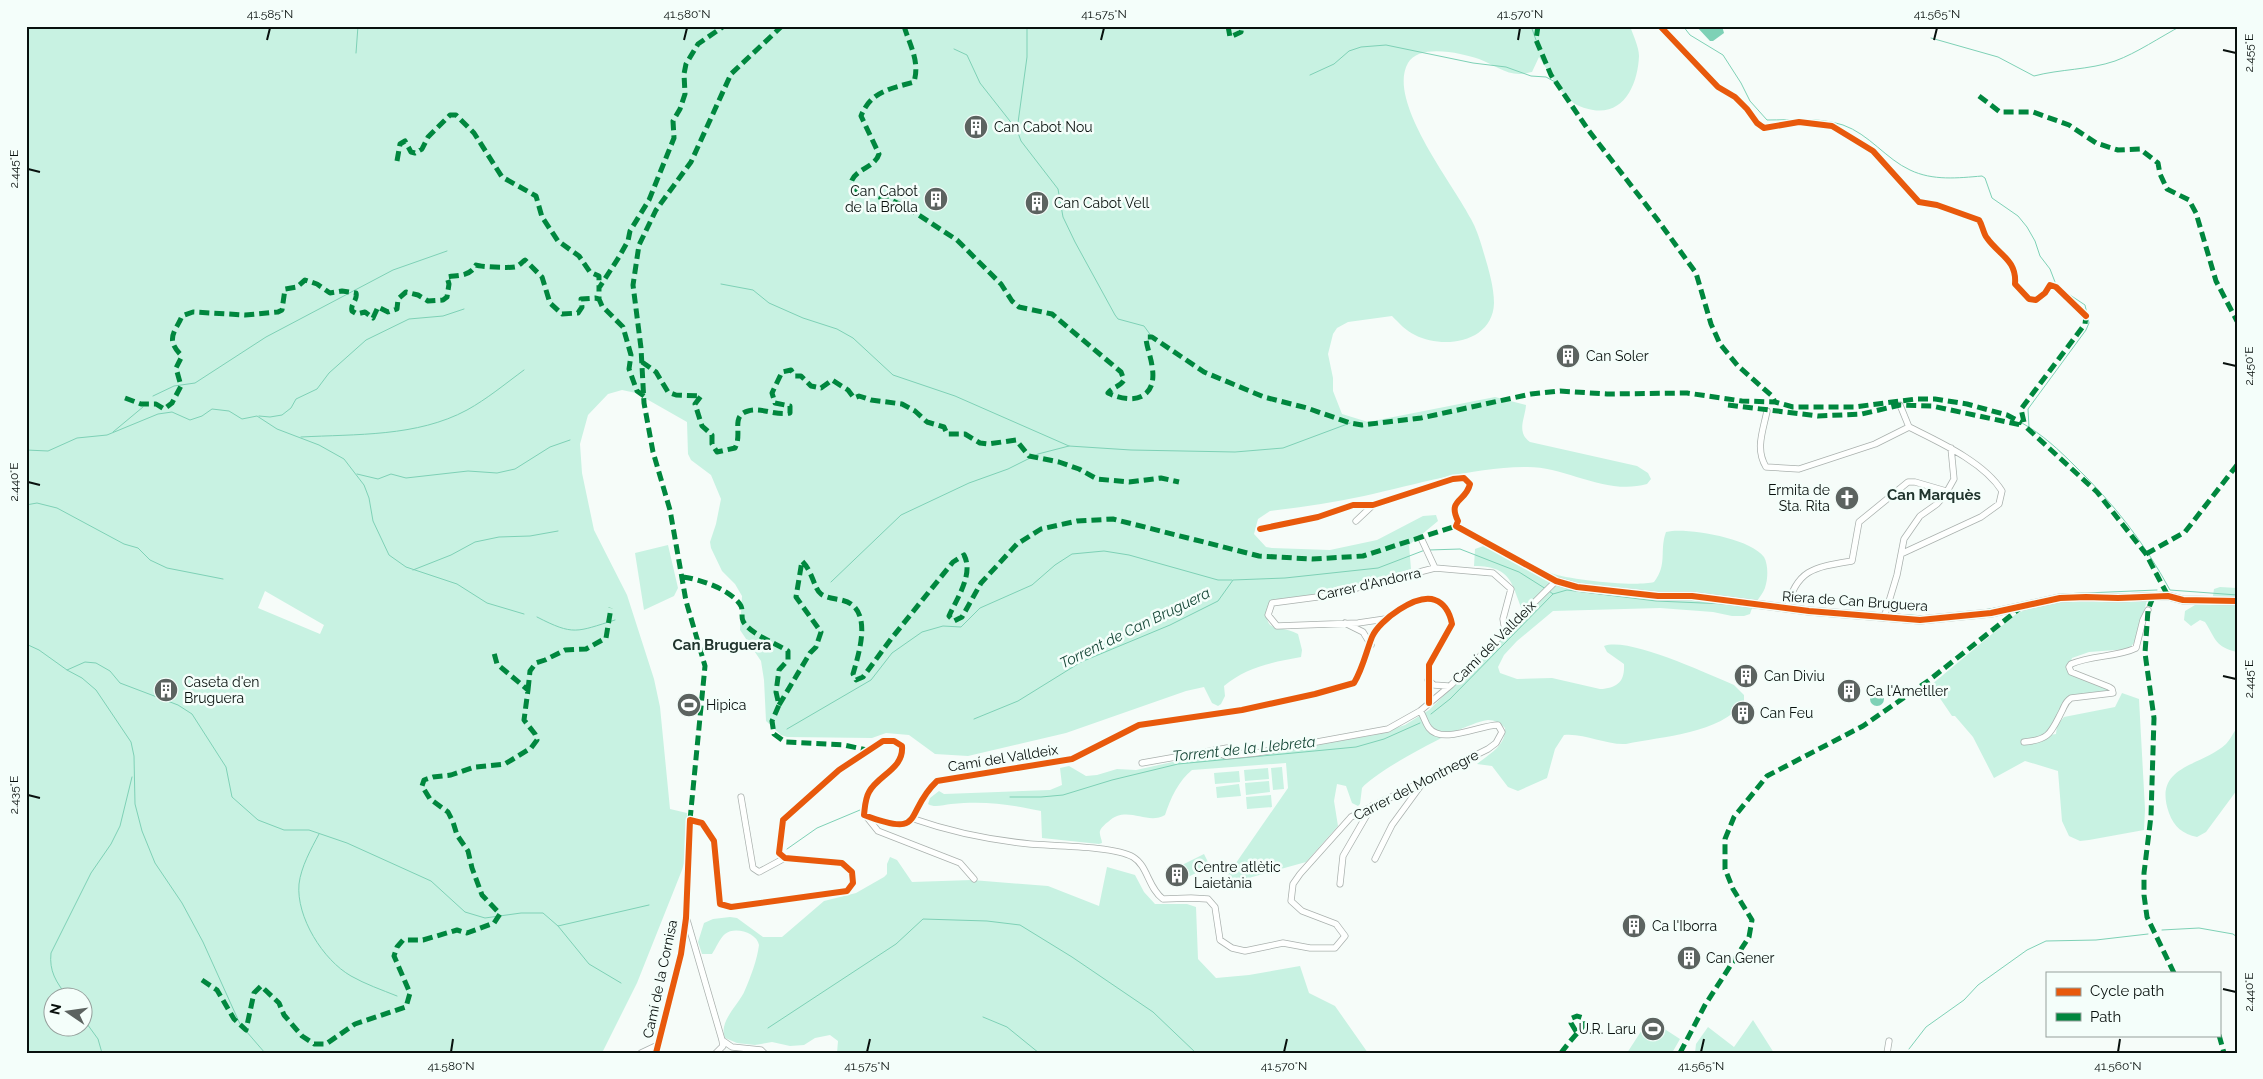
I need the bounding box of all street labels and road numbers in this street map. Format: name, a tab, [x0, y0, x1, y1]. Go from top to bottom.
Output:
street label: Carrer d'Andorra	[1316, 564, 1422, 604]
street label: Riera de Can Bruguera	[1782, 588, 1928, 614]
street label: Camí del Valldeix	[1449, 597, 1539, 687]
street label: Camí del Valldeix	[947, 741, 1059, 775]
street label: Carrer del Montnegre	[1351, 746, 1481, 824]
street label: Camí de la Cornisa	[640, 918, 680, 1040]

